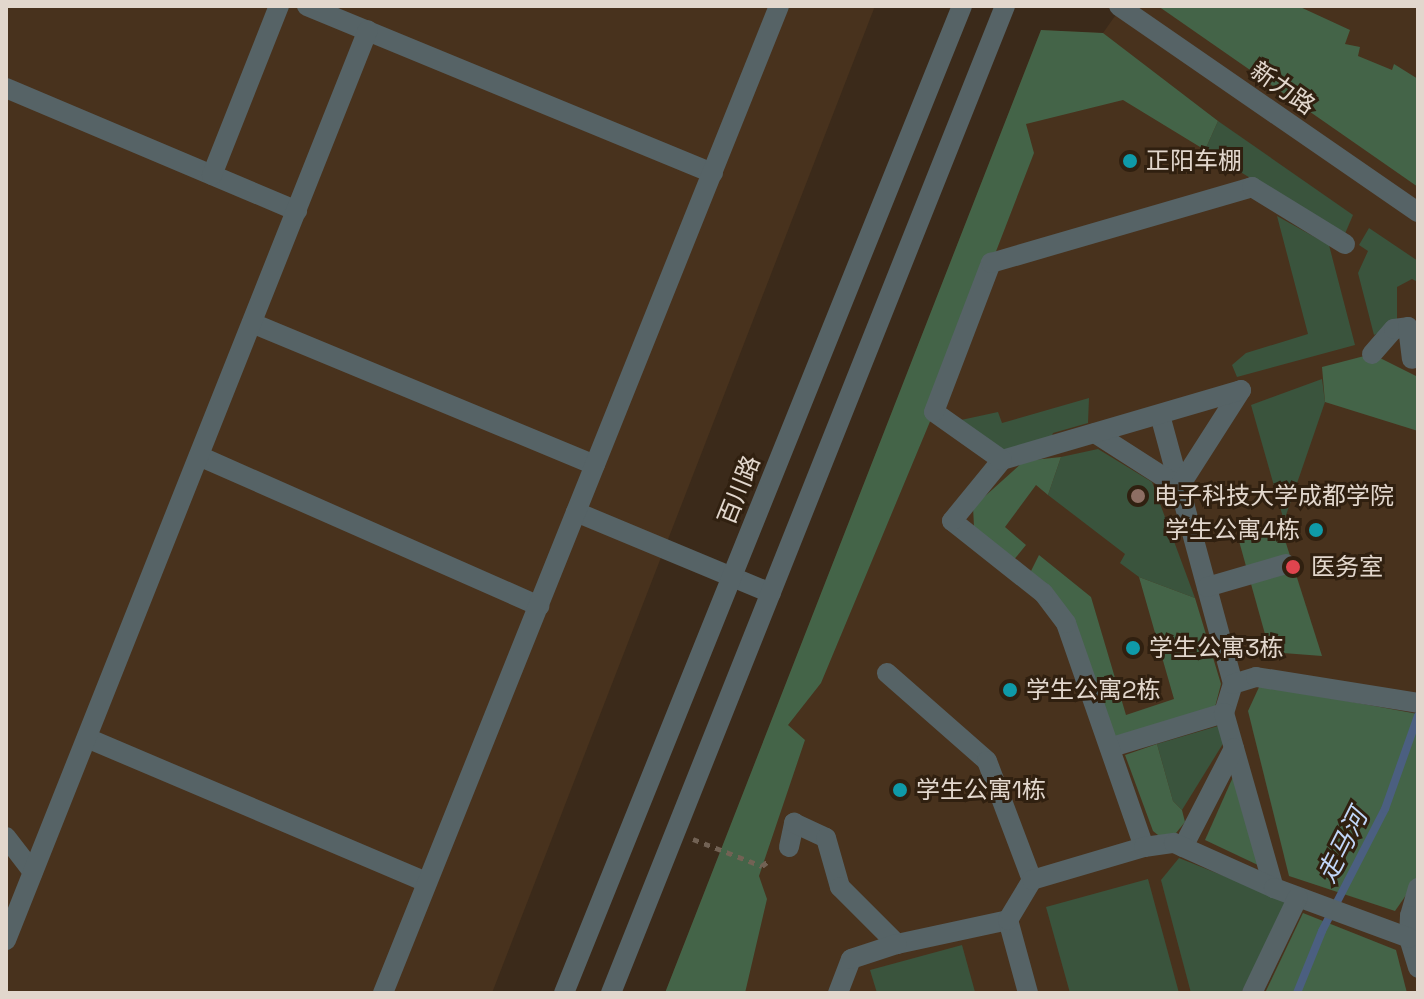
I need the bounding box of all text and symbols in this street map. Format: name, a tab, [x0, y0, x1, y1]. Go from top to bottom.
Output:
street label: 新力路	[1245, 56, 1321, 120]
place label: 正阳车棚	[1146, 147, 1242, 175]
marker: 正阳车棚	[1121, 152, 1139, 170]
street label: 百川路	[712, 451, 766, 529]
place label: 电子科技大学成都学院	[1154, 482, 1394, 510]
marker: 电子科技大学成都学院	[1129, 487, 1147, 505]
place label: 学生公寓4栋	[1165, 516, 1300, 544]
marker: 学生公寓4栋	[1307, 521, 1325, 539]
place label: 医务室	[1311, 553, 1383, 581]
marker: 医务室	[1282, 556, 1304, 578]
place label: 学生公寓3栋	[1149, 634, 1283, 662]
marker: 学生公寓3栋	[1124, 639, 1142, 657]
place label: 学生公寓2栋	[1026, 676, 1160, 704]
marker: 学生公寓2栋	[1001, 681, 1019, 699]
place label: 学生公寓1栋	[916, 776, 1046, 804]
marker: 学生公寓1栋	[891, 781, 909, 799]
water label: 走马河	[1311, 804, 1375, 888]

